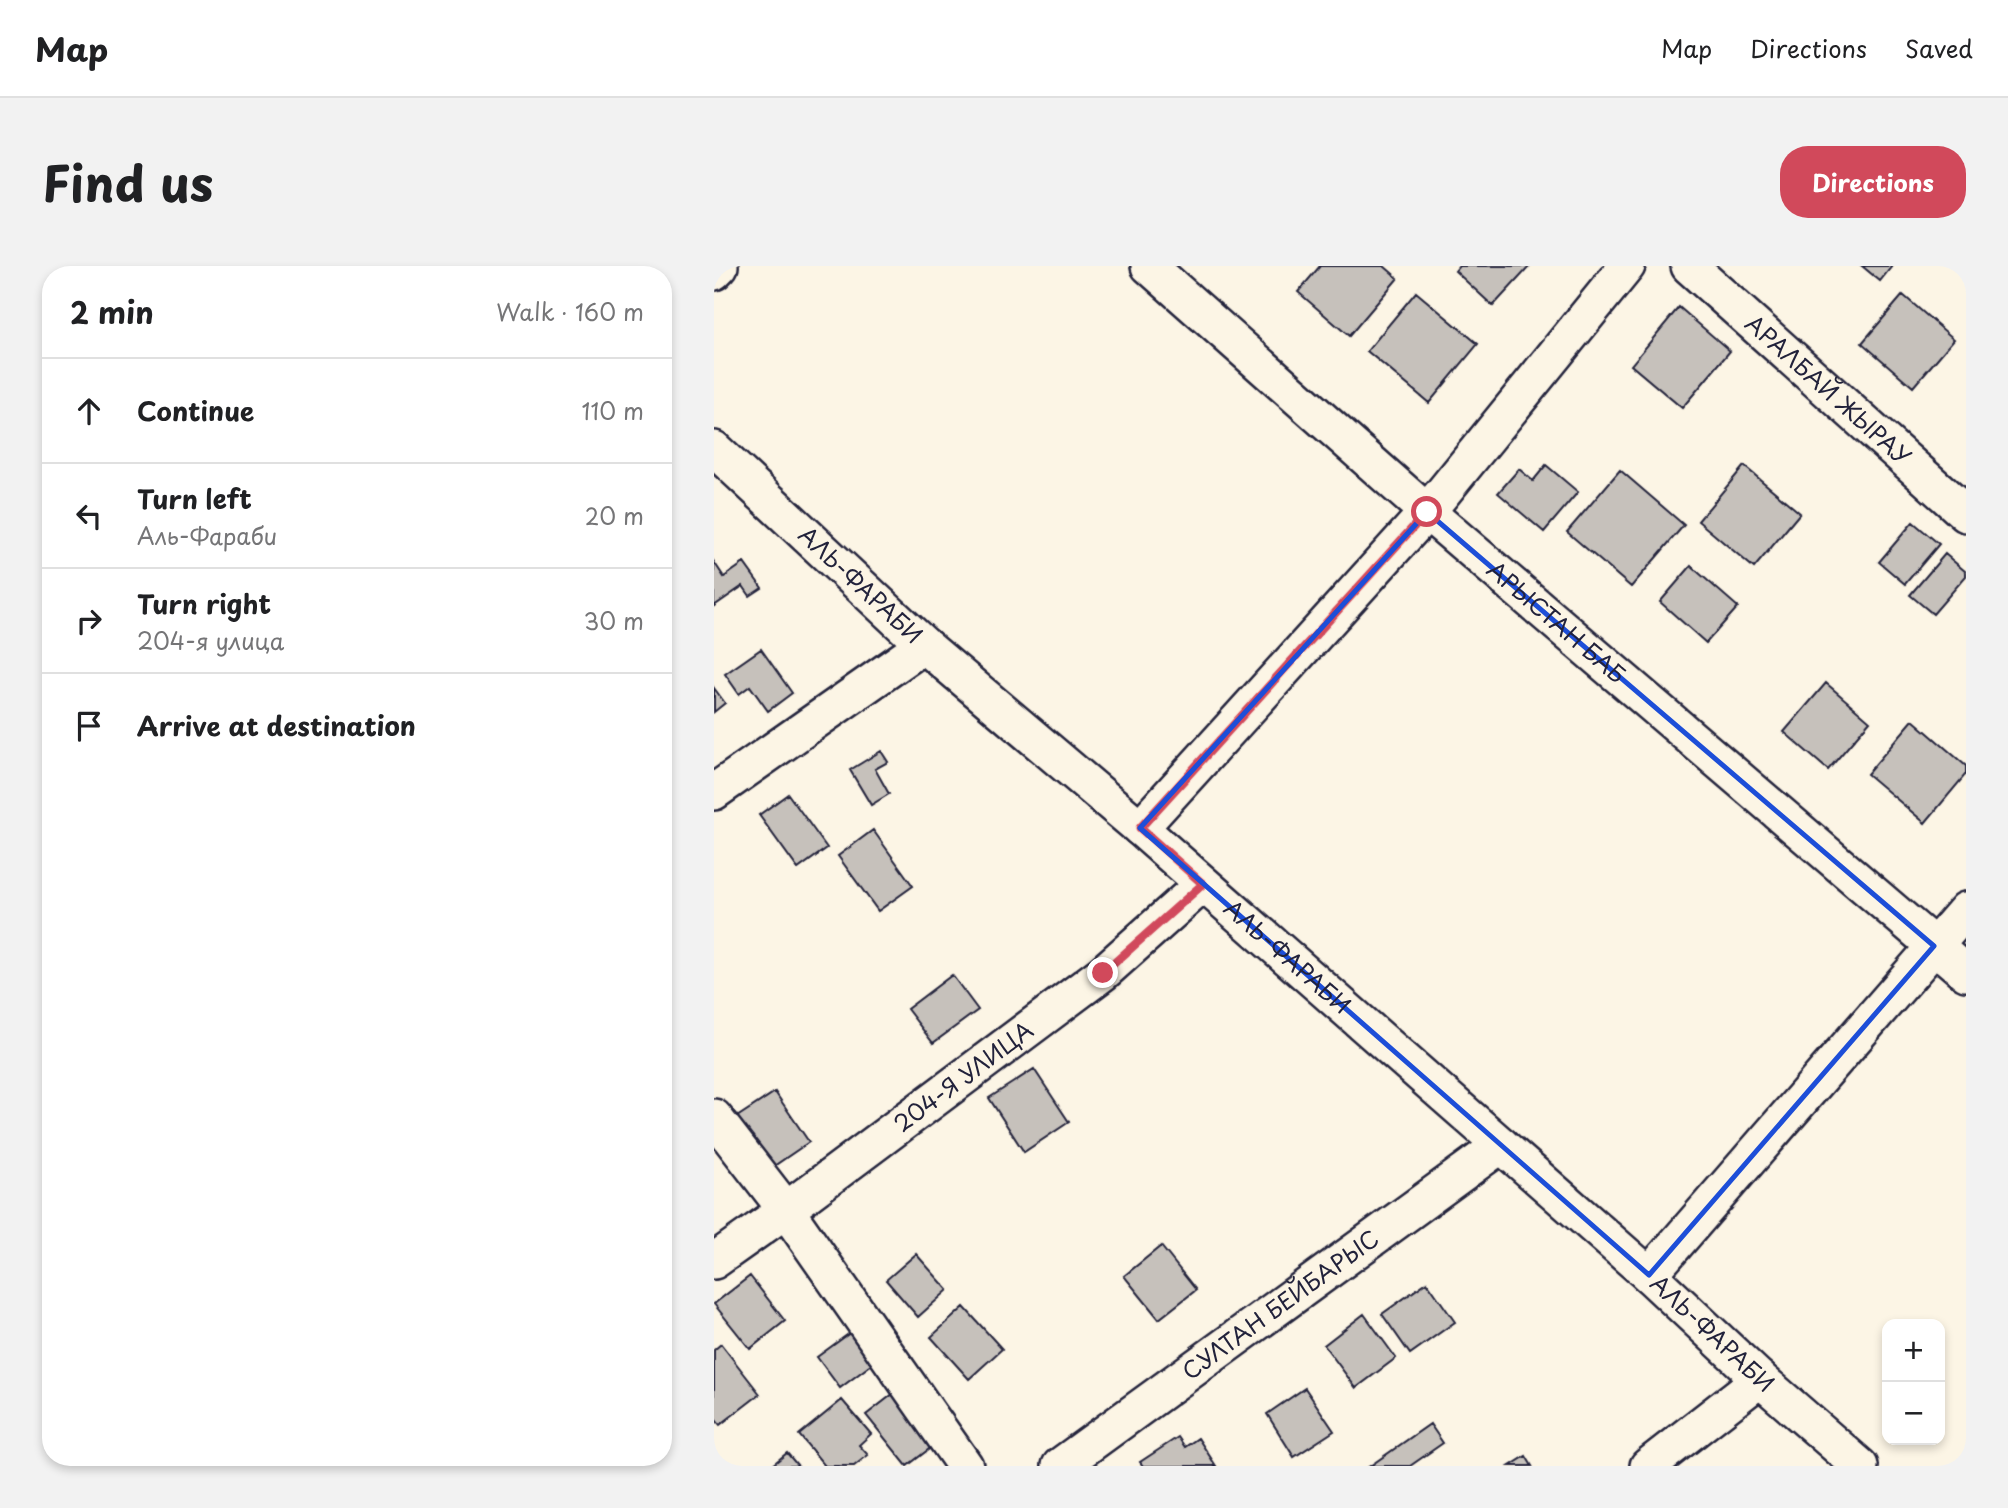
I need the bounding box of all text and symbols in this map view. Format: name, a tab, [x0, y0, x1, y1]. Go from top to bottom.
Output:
text: Map	[35, 23, 108, 73]
text: Map	[1661, 30, 1712, 66]
text: Directions	[1750, 30, 1867, 66]
text: Saved	[1905, 30, 1973, 66]
text: Find us	[42, 145, 213, 219]
button: Directions	[1780, 146, 1966, 218]
text: 2 min	[70, 289, 154, 334]
text: Walk · 160 m	[496, 294, 644, 329]
street label: АРАЛБАЙ ЖЫРАУ	[1738, 306, 1920, 473]
text: Continue	[137, 391, 254, 430]
icon: ahead	[70, 392, 108, 430]
text: 110 m	[582, 393, 644, 428]
text: Turn left	[137, 479, 252, 518]
route start	[1411, 496, 1442, 527]
icon: left	[70, 497, 108, 535]
text: 20 m	[585, 498, 644, 533]
street label: АЛЬ-ФАРАБИ	[791, 517, 931, 651]
text: Аль-Фараби	[137, 518, 277, 553]
street label: АРЫСТАН БАБ	[1480, 552, 1634, 691]
text: Turn right	[137, 584, 271, 623]
icon: right	[70, 602, 108, 640]
text: 30 m	[583, 603, 644, 638]
text: 204-я улица	[137, 623, 284, 658]
text: Arrive at destination	[137, 706, 416, 745]
icon: arrive	[70, 707, 108, 745]
street label: АЛЬ-ФАРАБИ	[1217, 890, 1359, 1022]
route end	[1087, 957, 1118, 988]
street label: 204-Я УЛИЦА	[886, 1012, 1040, 1140]
street label: СУЛТАН БЕЙБАРЫС	[1174, 1221, 1386, 1388]
street label: АЛЬ-ФАРАБИ	[1643, 1266, 1783, 1400]
map controls	[1882, 1319, 1945, 1445]
button: +	[1882, 1319, 1945, 1382]
button: −	[1882, 1382, 1945, 1445]

